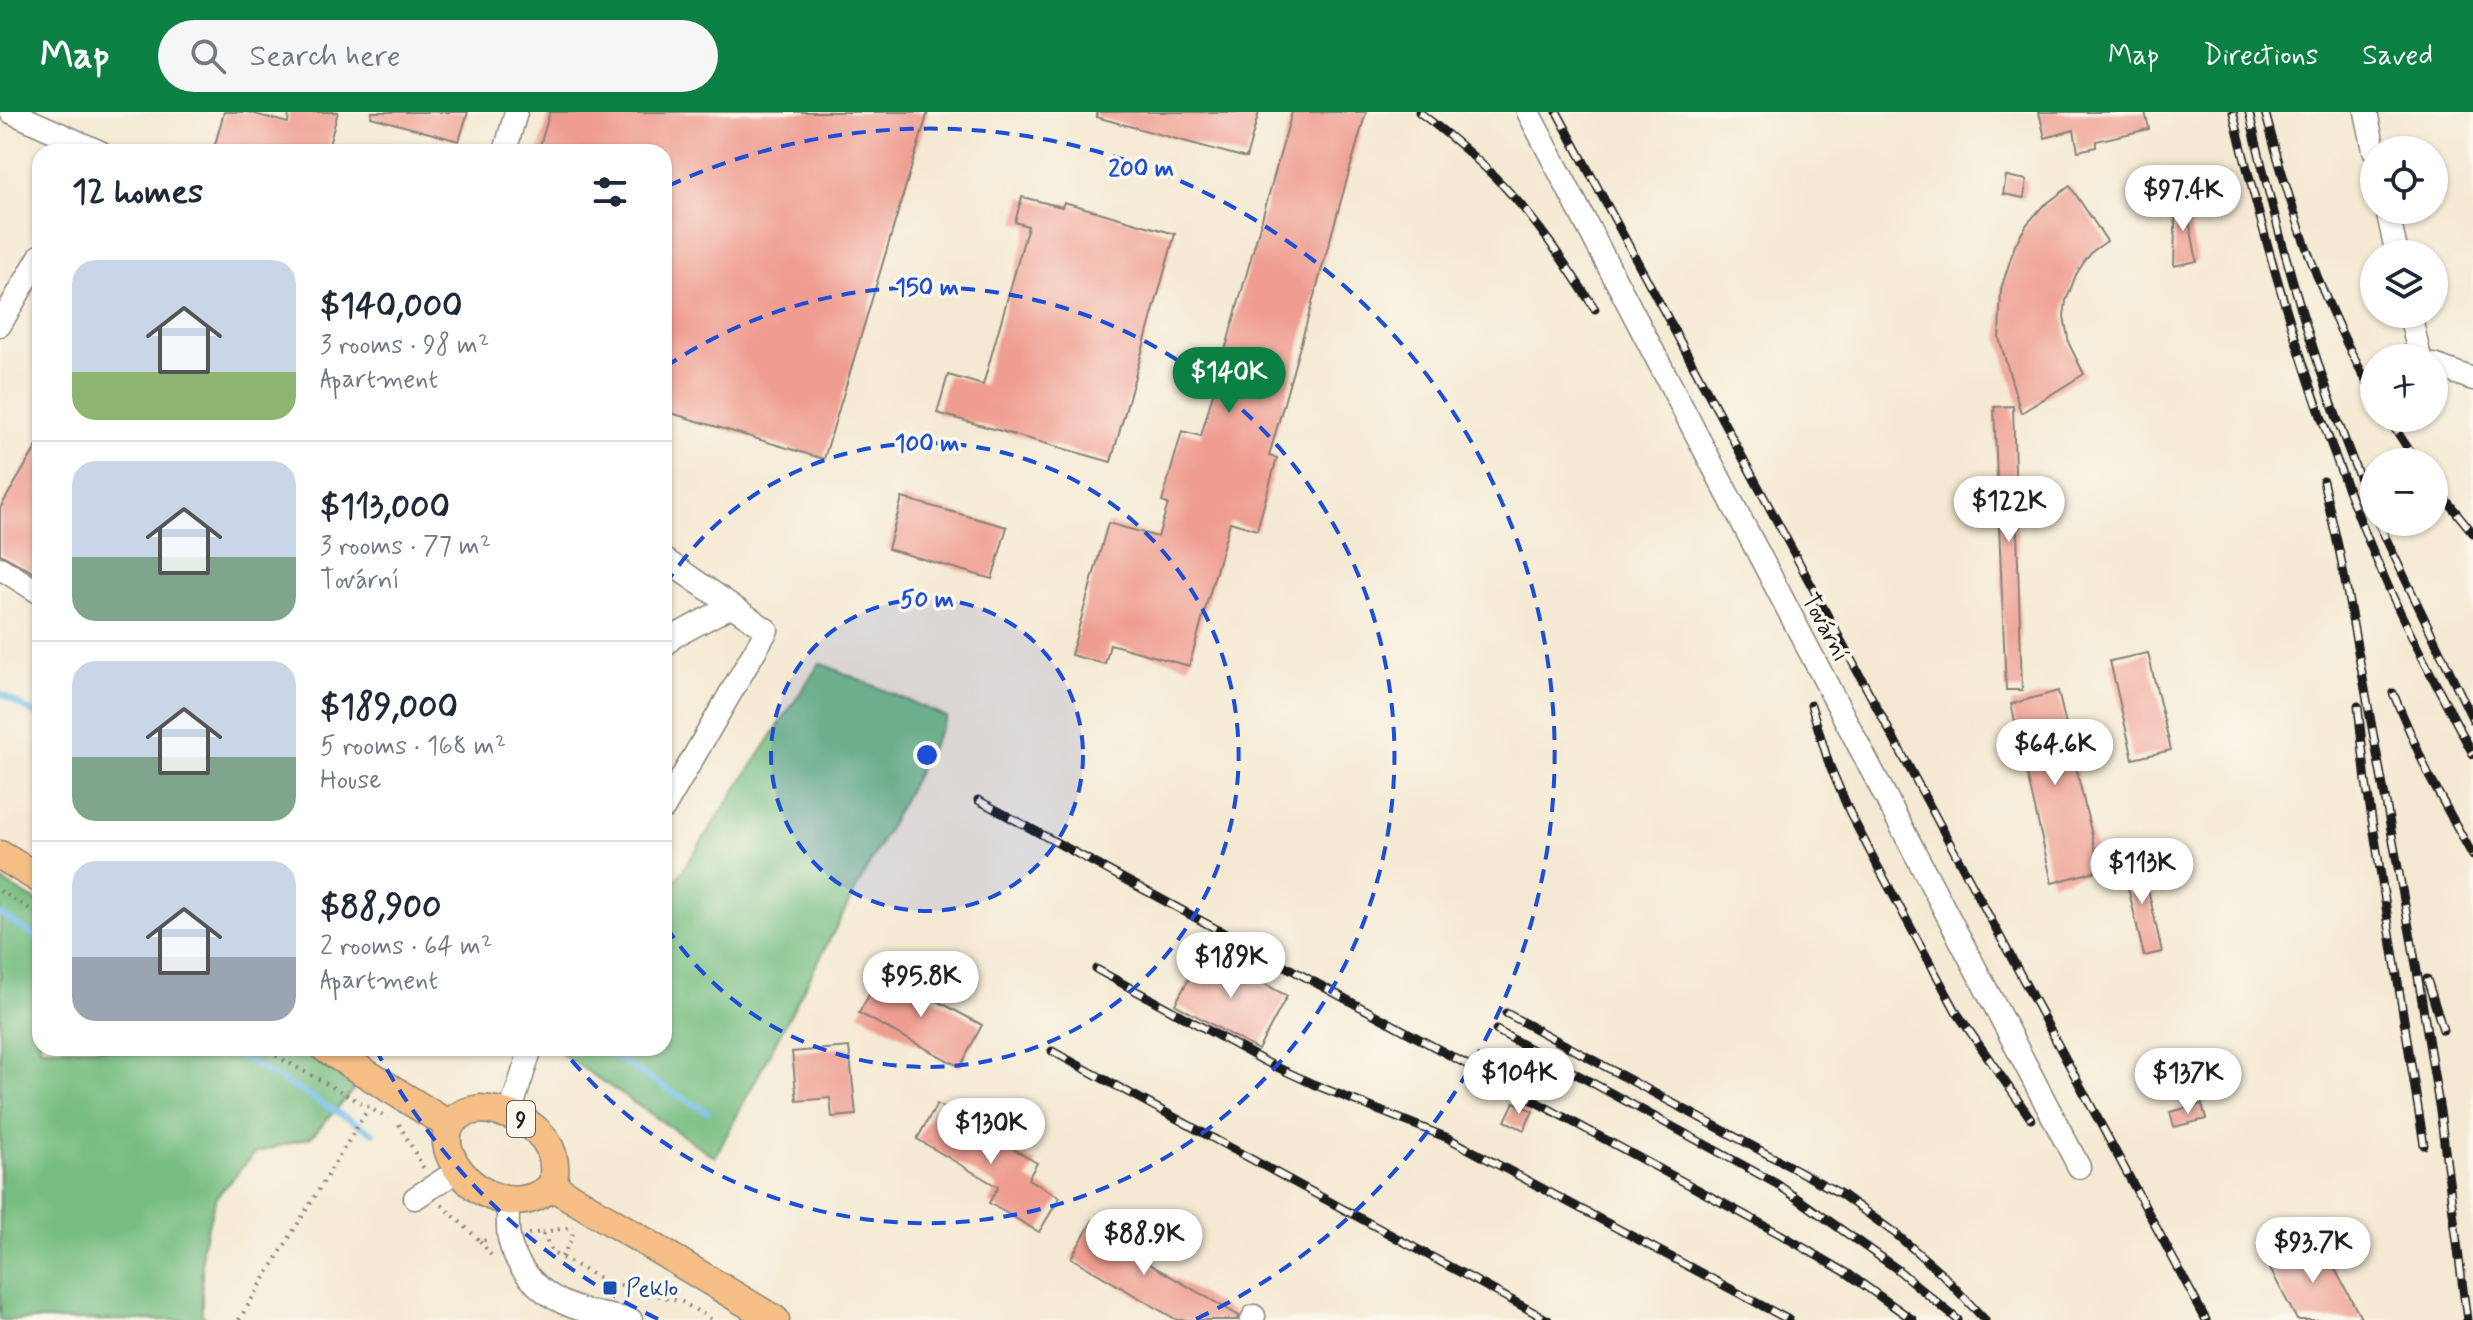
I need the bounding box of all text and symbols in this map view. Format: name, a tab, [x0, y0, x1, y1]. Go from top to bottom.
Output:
search box	[158, 20, 718, 92]
text: Map	[40, 32, 110, 81]
icon: search	[186, 34, 230, 78]
text: Search here	[250, 37, 401, 76]
text: Map	[2108, 38, 2159, 75]
text: Directions	[2203, 38, 2318, 75]
text: Saved	[2362, 38, 2433, 75]
map controls	[2360, 136, 2448, 536]
button: locate	[2360, 136, 2448, 224]
text: 200 m	[1108, 154, 1174, 185]
pin: $97.4K	[2118, 165, 2248, 233]
text: 12 homes	[72, 170, 203, 215]
icon: filters	[588, 170, 632, 214]
text: $97.4K	[2143, 174, 2223, 208]
button: layers	[2360, 240, 2448, 328]
text: 150 m	[895, 273, 959, 304]
text: $140,000	[320, 284, 463, 329]
icon: home	[136, 292, 232, 388]
text: 3 rooms · 98 m²	[320, 329, 489, 363]
button: +	[2360, 344, 2448, 432]
pin: $140K	[1173, 347, 1285, 415]
text: $140K	[1191, 356, 1267, 390]
text: Apartment	[320, 363, 438, 397]
text: 100 m	[895, 429, 959, 460]
button: −	[2360, 448, 2448, 536]
pin: $122K	[1953, 476, 2065, 544]
text: $113,000	[320, 485, 450, 530]
text: $122K	[1972, 485, 2046, 519]
icon: home	[136, 493, 232, 589]
text: 3 rooms · 77 m²	[320, 530, 491, 564]
text: Tovární	[320, 564, 400, 598]
text: 50 m	[900, 585, 954, 616]
street label: Tovární	[1794, 588, 1856, 667]
text: $189,000	[320, 685, 458, 730]
icon: home	[136, 693, 232, 789]
pin: $64.6K	[1990, 719, 2120, 787]
text: $64.6K	[2014, 728, 2096, 762]
text: 5 rooms · 168 m²	[320, 730, 506, 764]
centre of rings	[913, 741, 941, 769]
text: House	[320, 764, 381, 798]
pin: $113K	[2086, 838, 2198, 906]
text: $113K	[2108, 847, 2176, 881]
text: $88,900	[320, 885, 442, 930]
icon: home	[136, 893, 232, 989]
text: 2 rooms · 64 m²	[320, 930, 492, 964]
pin: $189K	[1175, 932, 1287, 1000]
text: $189K	[1194, 941, 1268, 975]
pin: $95.8K	[856, 951, 986, 1019]
text: $95.8K	[881, 960, 961, 994]
text: Apartment	[320, 964, 438, 998]
pin: $104K	[1463, 1048, 1575, 1116]
pin: $137K	[2132, 1048, 2244, 1116]
text: $104K	[1481, 1057, 1557, 1091]
text: $137K	[2153, 1057, 2223, 1091]
pin: $130K	[935, 1098, 1047, 1166]
road number: 9	[507, 1101, 535, 1137]
text: $130K	[955, 1107, 1027, 1141]
pin: $88.9K	[1079, 1209, 1209, 1277]
pin: $93.7K	[2248, 1217, 2378, 1285]
text: $88.9K	[1104, 1218, 1184, 1252]
text: $93.7K	[2274, 1226, 2352, 1260]
place label: Peklo	[626, 1274, 678, 1305]
marker: Peklo	[601, 1279, 619, 1297]

